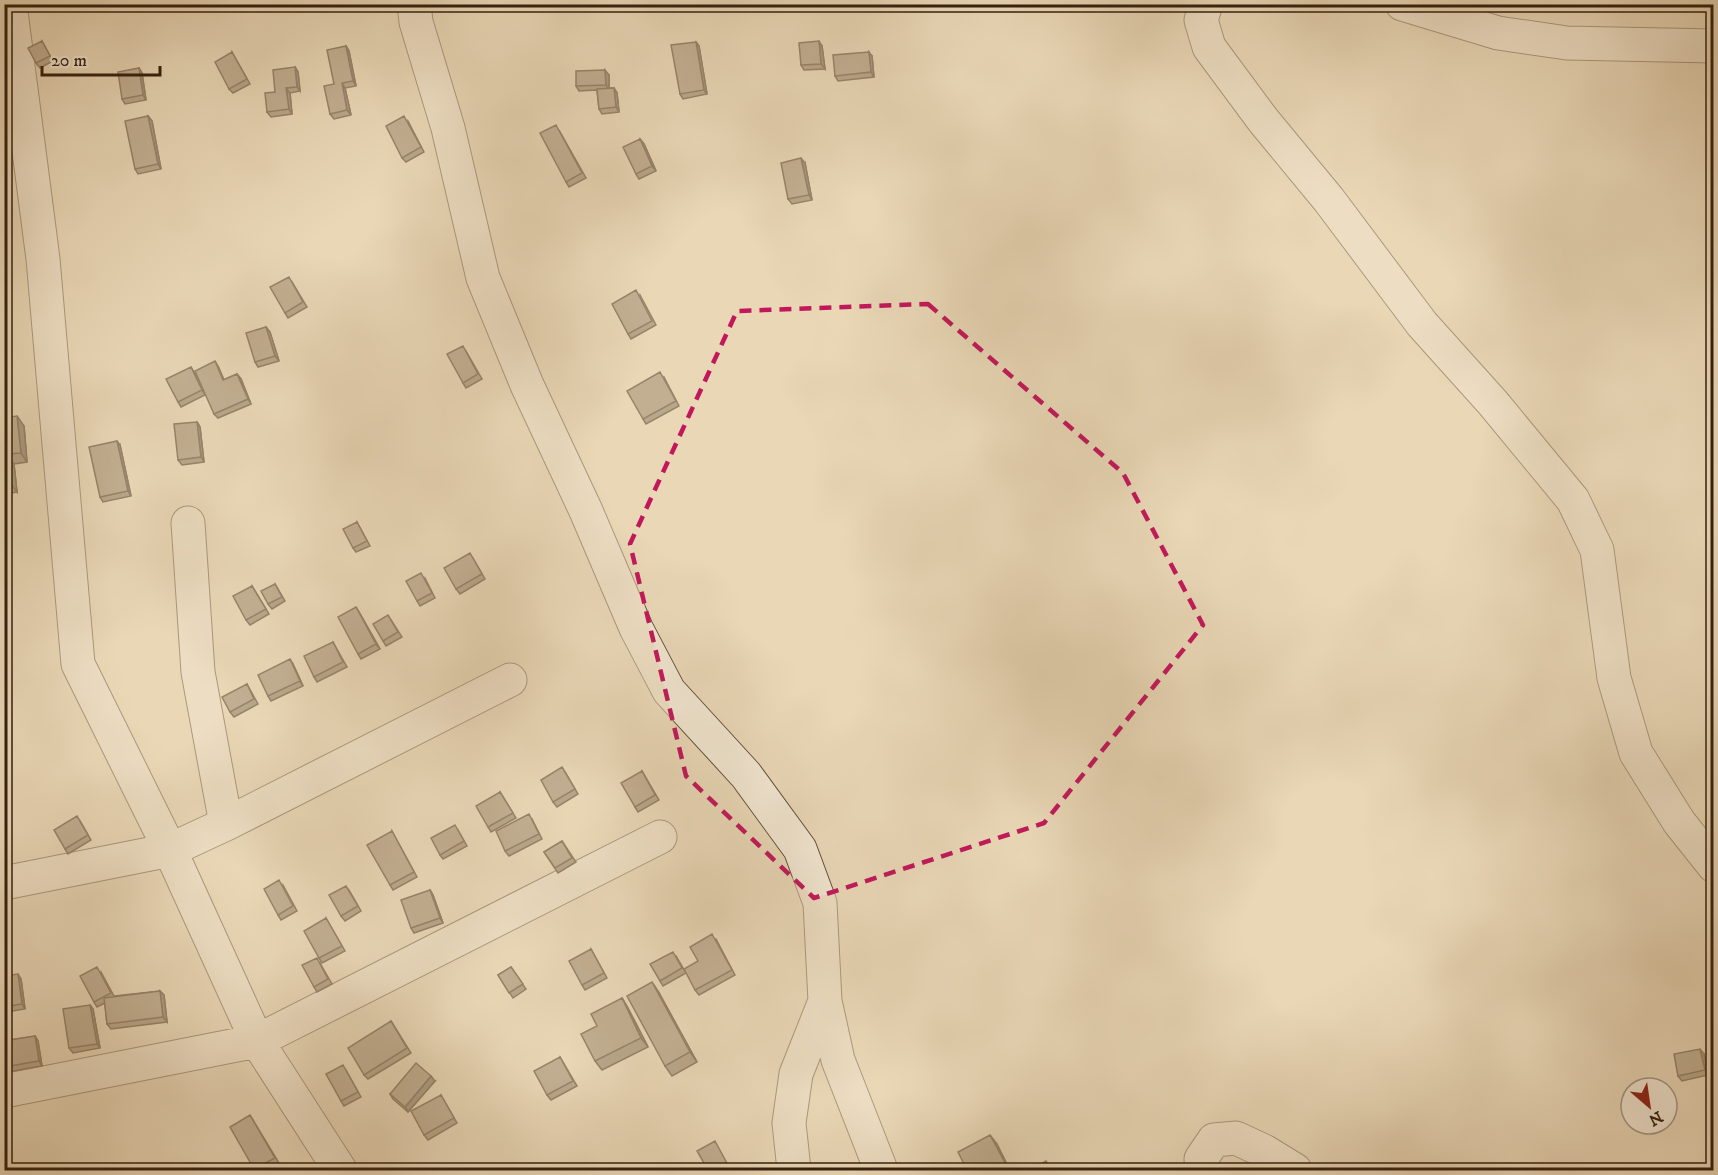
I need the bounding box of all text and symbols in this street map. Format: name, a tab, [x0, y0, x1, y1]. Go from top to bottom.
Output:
scale bar	[42, 39, 160, 77]
text: 20 m	[51, 50, 87, 72]
north arrow	[1619, 1076, 1679, 1136]
text: N	[1645, 1106, 1666, 1130]

